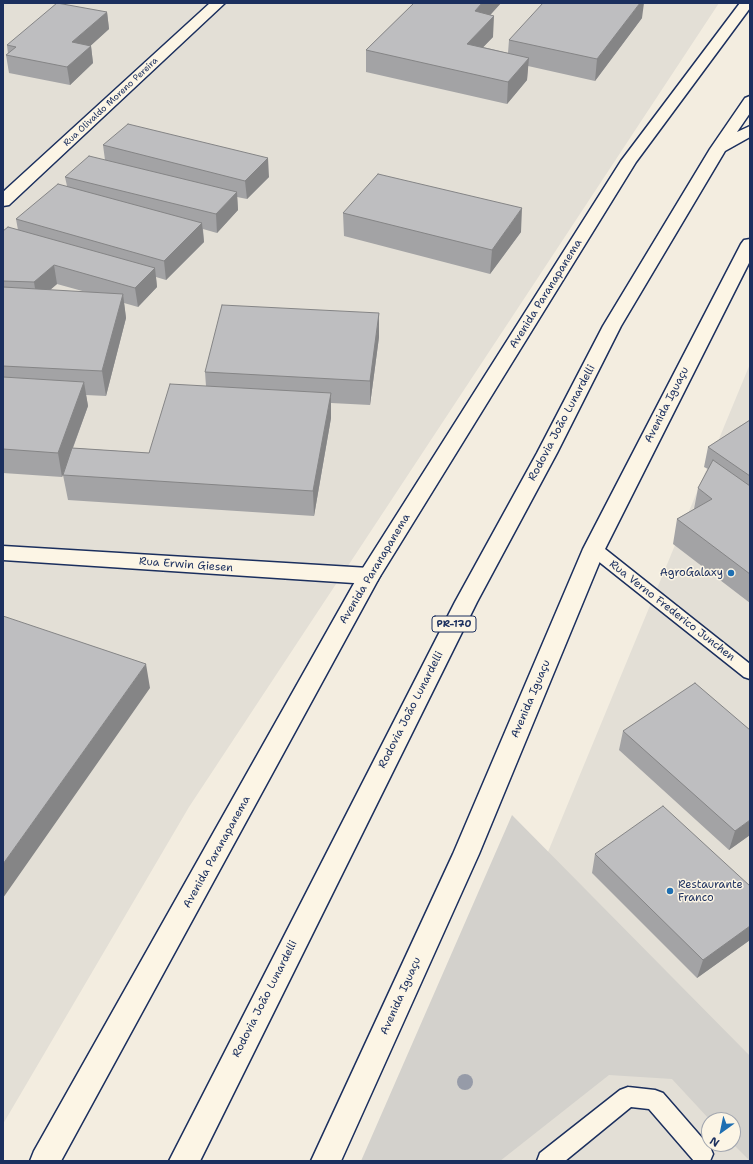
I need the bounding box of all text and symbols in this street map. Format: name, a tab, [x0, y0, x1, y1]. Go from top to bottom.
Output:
street label: Rua Olivaldo Moreno Pereira	[62, 55, 160, 149]
street label: Avenida Paranapanema	[507, 237, 585, 351]
street label: Rodovia João Lunardelli	[526, 363, 598, 483]
street label: Avenida Iguaçu	[642, 365, 692, 445]
street label: Avenida Paranapanema	[337, 511, 413, 627]
street label: Rua Erwin Giesen	[139, 555, 233, 575]
street label: Rua Verno Frederico Junchen	[607, 558, 737, 664]
place label: AgroGalaxy	[660, 566, 723, 580]
marker: AgroGalaxy	[726, 568, 736, 578]
road number: PR-170	[432, 616, 476, 632]
street label: Rodovia João Lunardelli	[376, 649, 446, 771]
street label: Avenida Iguaçu	[509, 658, 553, 740]
street label: Avenida Paranapanema	[181, 794, 253, 910]
place label: Restaurante Franco	[678, 878, 743, 904]
marker: Restaurante Franco	[665, 886, 675, 896]
street label: Rodovia João Lunardelli	[230, 938, 300, 1060]
street label: Avenida Iguaçu	[378, 955, 424, 1037]
north arrow	[701, 1112, 741, 1152]
text: N	[707, 1133, 722, 1150]

